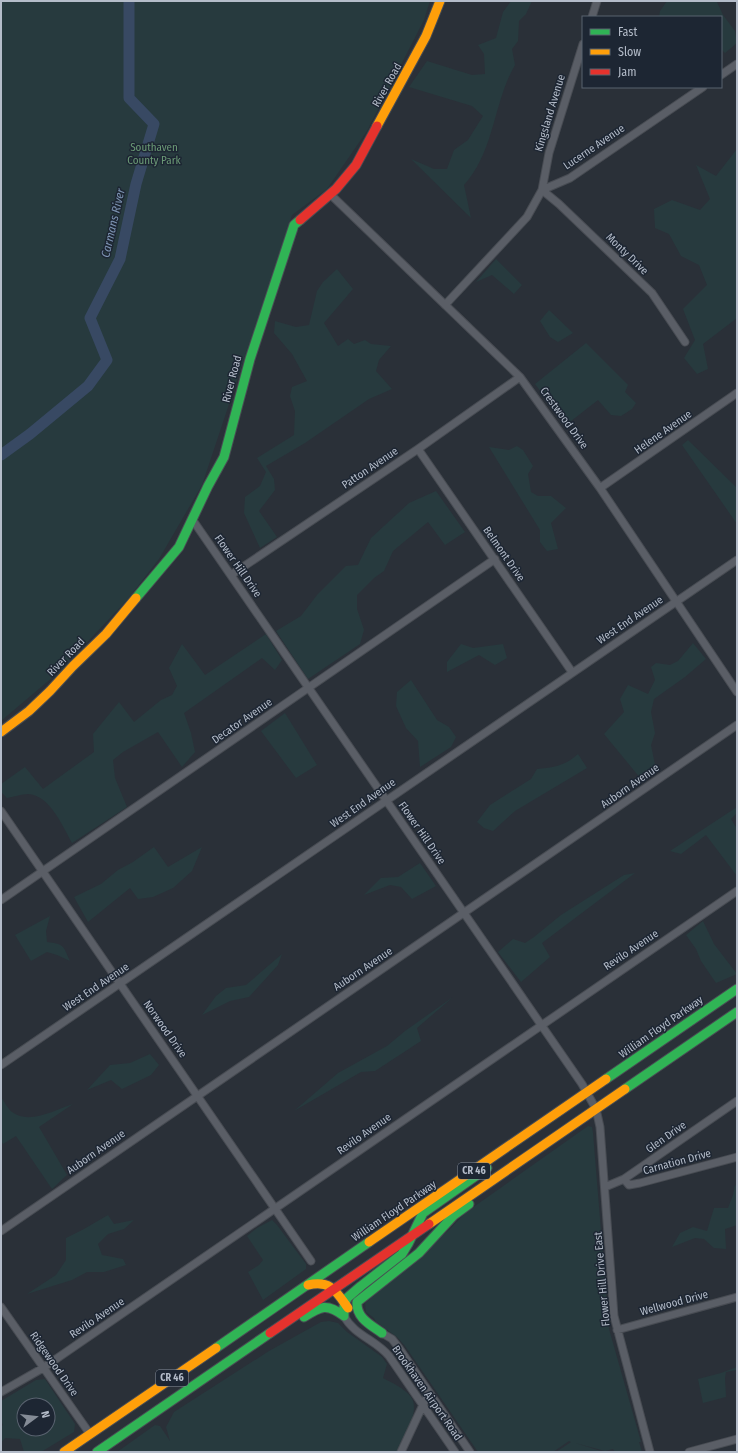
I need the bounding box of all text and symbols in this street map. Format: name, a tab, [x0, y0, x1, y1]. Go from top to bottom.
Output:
legend	[582, 16, 722, 88]
text: Fast	[618, 25, 637, 39]
text: Slow	[618, 45, 641, 59]
street label: River Road	[370, 61, 404, 109]
text: Jam	[618, 65, 636, 79]
street label: Kingsland Avenue	[532, 73, 568, 153]
street label: Lucerne Avenue	[561, 122, 627, 172]
park label: Southaven County Park	[127, 141, 182, 167]
water label: Carmans River	[98, 186, 128, 259]
street label: Monty Drive	[603, 231, 651, 277]
street label: River Road	[219, 354, 245, 404]
street label: Crestwood Drive	[537, 385, 591, 451]
street label: Helene Avenue	[632, 407, 694, 457]
street label: Patton Avenue	[339, 444, 401, 492]
street label: Belmont Drive	[480, 524, 528, 584]
street label: Flower Hill Drive	[212, 532, 264, 600]
street label: West End Avenue	[595, 593, 665, 647]
street label: River Road	[45, 635, 87, 679]
street label: Decator Avenue	[209, 695, 275, 747]
street label: Auborn Avenue	[598, 761, 662, 811]
street label: West End Avenue	[328, 776, 398, 830]
street label: Flower Hill Drive	[396, 799, 448, 867]
street label: Revilo Avenue	[601, 927, 661, 973]
street label: Auborn Avenue	[331, 944, 395, 994]
street label: West End Avenue	[61, 960, 131, 1014]
street label: William Floyd Parkway	[617, 993, 706, 1061]
street label: Norwood Drive	[141, 998, 189, 1060]
street label: Revilo Avenue	[334, 1111, 394, 1157]
street label: Glen Drive	[643, 1118, 689, 1156]
street label: Auborn Avenue	[64, 1127, 128, 1177]
street label: Carnation Drive	[642, 1147, 712, 1177]
road number: CR 46	[458, 1163, 490, 1179]
street label: William Floyd Parkway	[349, 1178, 439, 1244]
street label: Flower Hill Drive East	[591, 1231, 613, 1327]
street label: Wellwood Drive	[639, 1288, 709, 1318]
street label: Revilo Avenue	[67, 1295, 127, 1341]
street label: Ridgewood Drive	[27, 1329, 81, 1399]
street label: Brookhaven Airport Road	[389, 1343, 465, 1443]
road number: CR 46	[156, 1370, 188, 1386]
north arrow	[16, 1397, 56, 1437]
text: N	[38, 1410, 52, 1419]

